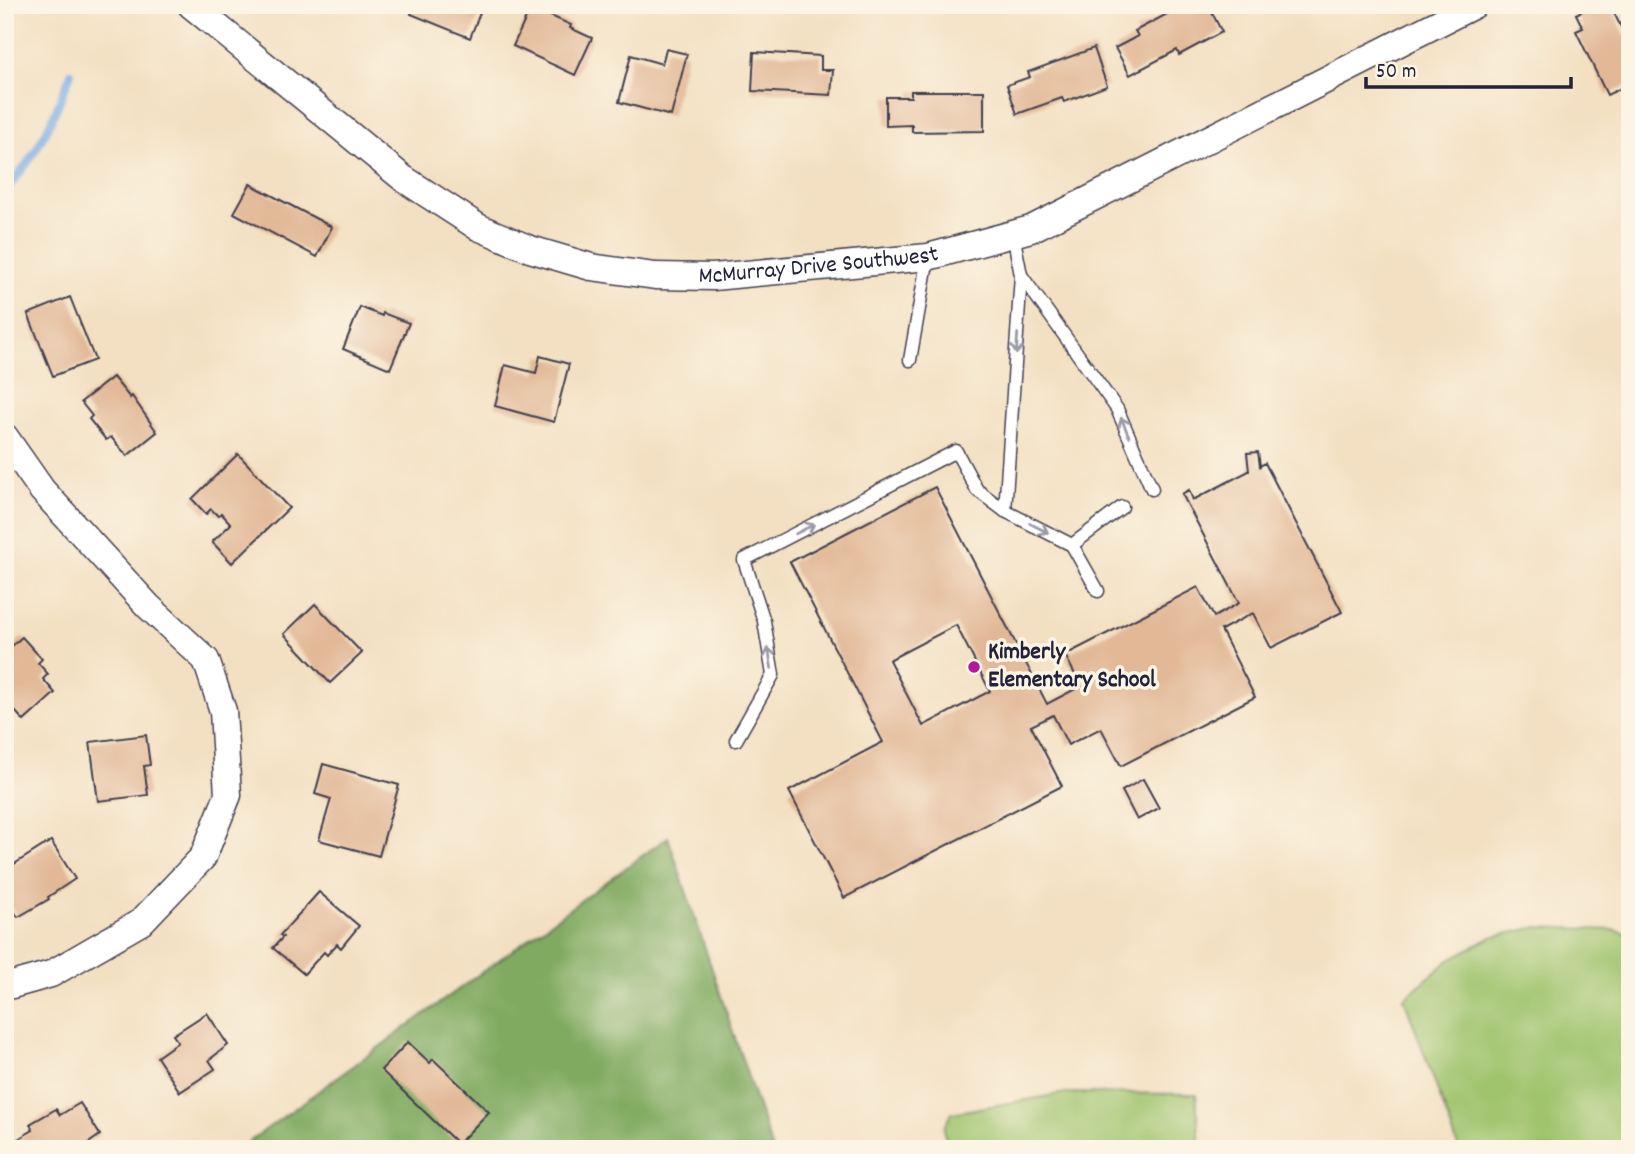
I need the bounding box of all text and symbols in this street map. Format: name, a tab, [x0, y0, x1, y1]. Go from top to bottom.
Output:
scale bar	[1366, 46, 1570, 90]
text: 50 m	[1376, 58, 1416, 88]
street label: McMurray Drive Southwest	[698, 238, 943, 294]
one-way arrow	[1010, 332, 1023, 354]
one-way arrow	[1118, 416, 1131, 438]
one-way arrow	[794, 522, 815, 535]
one-way arrow	[1028, 522, 1049, 536]
place label: Kimberly Elementary School	[988, 636, 1156, 698]
one-way arrow	[763, 647, 776, 669]
marker: Kimberly Elementary School	[966, 659, 982, 675]

